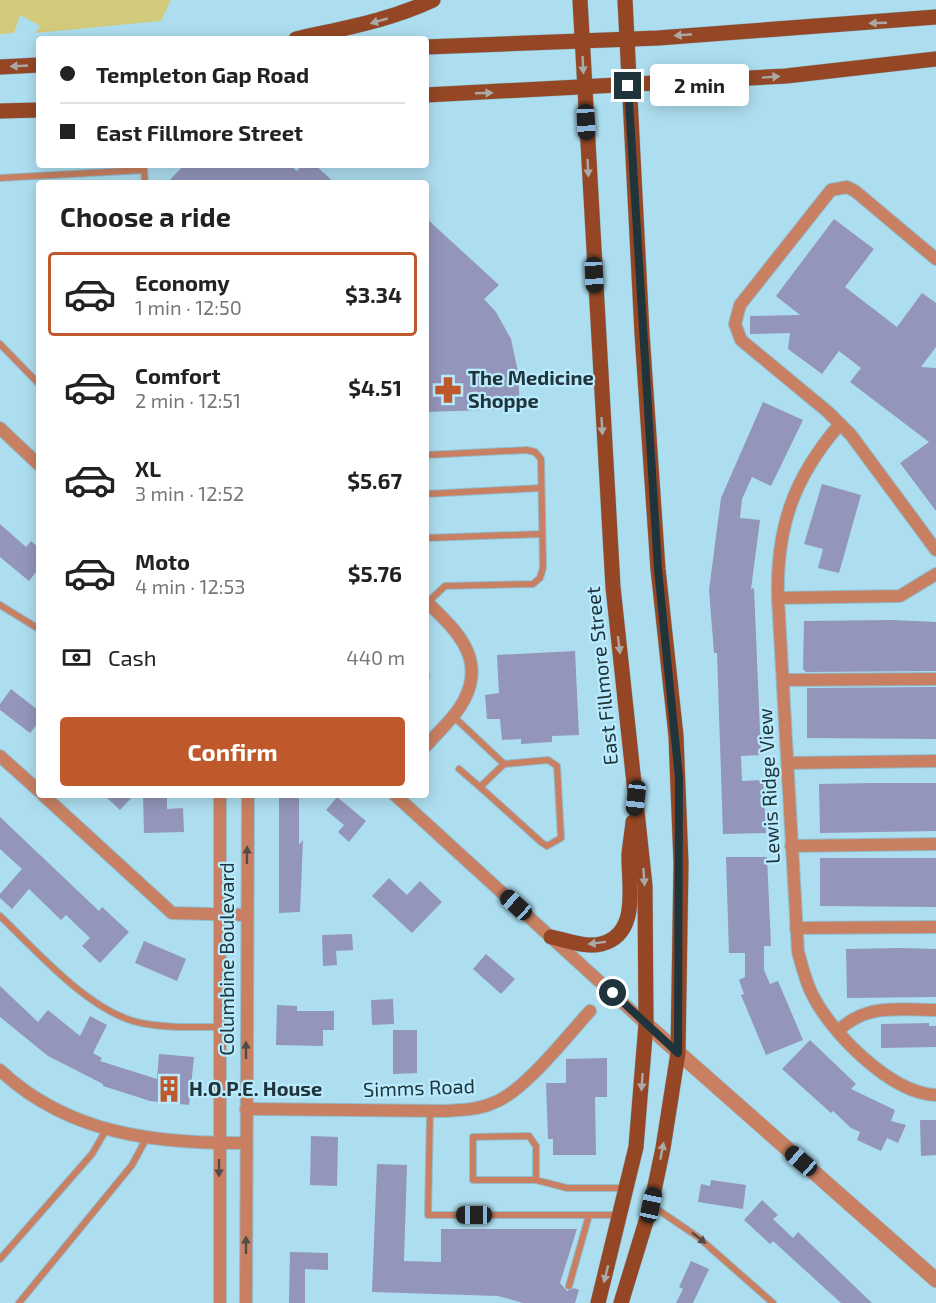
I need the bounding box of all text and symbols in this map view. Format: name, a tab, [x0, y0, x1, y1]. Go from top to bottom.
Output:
one-way arrow	[370, 17, 388, 26]
one-way arrow	[868, 18, 887, 27]
one-way arrow	[674, 30, 693, 40]
one-way arrow	[578, 55, 587, 74]
one-way arrow	[10, 61, 29, 70]
text: Templeton Gap Road	[96, 61, 309, 87]
callout: 2 min	[649, 65, 748, 107]
route end	[614, 72, 641, 99]
one-way arrow	[761, 72, 780, 82]
text: 2 min	[674, 73, 725, 97]
one-way arrow	[475, 88, 494, 98]
car	[576, 104, 596, 140]
text: East Fillmore Street	[96, 119, 303, 145]
one-way arrow	[584, 159, 593, 178]
text: Choose a ride	[60, 200, 231, 232]
car	[584, 257, 604, 293]
icon: car	[63, 267, 117, 321]
text: Economy	[135, 269, 230, 295]
text: $3.34	[345, 281, 402, 307]
text: 1 min · 12:50	[135, 295, 242, 319]
icon: car	[63, 360, 117, 414]
text: Comfort	[135, 362, 220, 388]
place label: The Medicine Shoppe	[468, 365, 594, 412]
text: $4.51	[348, 374, 402, 400]
pharmacy icon: The Medicine Shoppe	[433, 375, 463, 405]
text: 2 min · 12:51	[135, 388, 241, 412]
one-way arrow	[597, 416, 607, 435]
icon: car	[63, 453, 117, 507]
text: XL	[135, 455, 161, 481]
text: $5.67	[347, 467, 402, 493]
text: 3 min · 12:52	[135, 481, 244, 505]
icon: car	[63, 546, 117, 600]
text: Moto	[135, 548, 190, 574]
text: $5.76	[348, 560, 402, 586]
text: 4 min · 12:53	[135, 574, 245, 598]
street label: East Fillmore Street	[580, 585, 622, 767]
one-way arrow	[615, 636, 624, 655]
icon: cash	[60, 641, 93, 674]
text: Cash	[108, 644, 157, 670]
text: 440 m	[346, 645, 405, 669]
street label: Lewis Ridge View	[752, 708, 784, 865]
button: Confirm	[60, 717, 405, 786]
car	[625, 779, 647, 817]
one-way arrow	[242, 845, 252, 864]
street label: Columbine Boulevard	[214, 862, 238, 1056]
one-way arrow	[640, 868, 649, 887]
car	[497, 886, 535, 924]
one-way arrow	[587, 938, 606, 948]
route start	[599, 979, 626, 1006]
one-way arrow	[241, 1040, 251, 1059]
street label: Simms Road	[363, 1073, 475, 1101]
one-way arrow	[637, 1073, 646, 1092]
building icon: H.O.P.E. House	[154, 1074, 184, 1104]
place label: H.O.P.E. House	[189, 1076, 322, 1100]
one-way arrow	[658, 1141, 667, 1160]
car	[782, 1142, 820, 1180]
one-way arrow	[214, 1159, 224, 1178]
car	[638, 1186, 664, 1224]
car	[456, 1206, 492, 1224]
one-way arrow	[691, 1232, 706, 1244]
one-way arrow	[241, 1235, 251, 1254]
one-way arrow	[601, 1265, 610, 1283]

